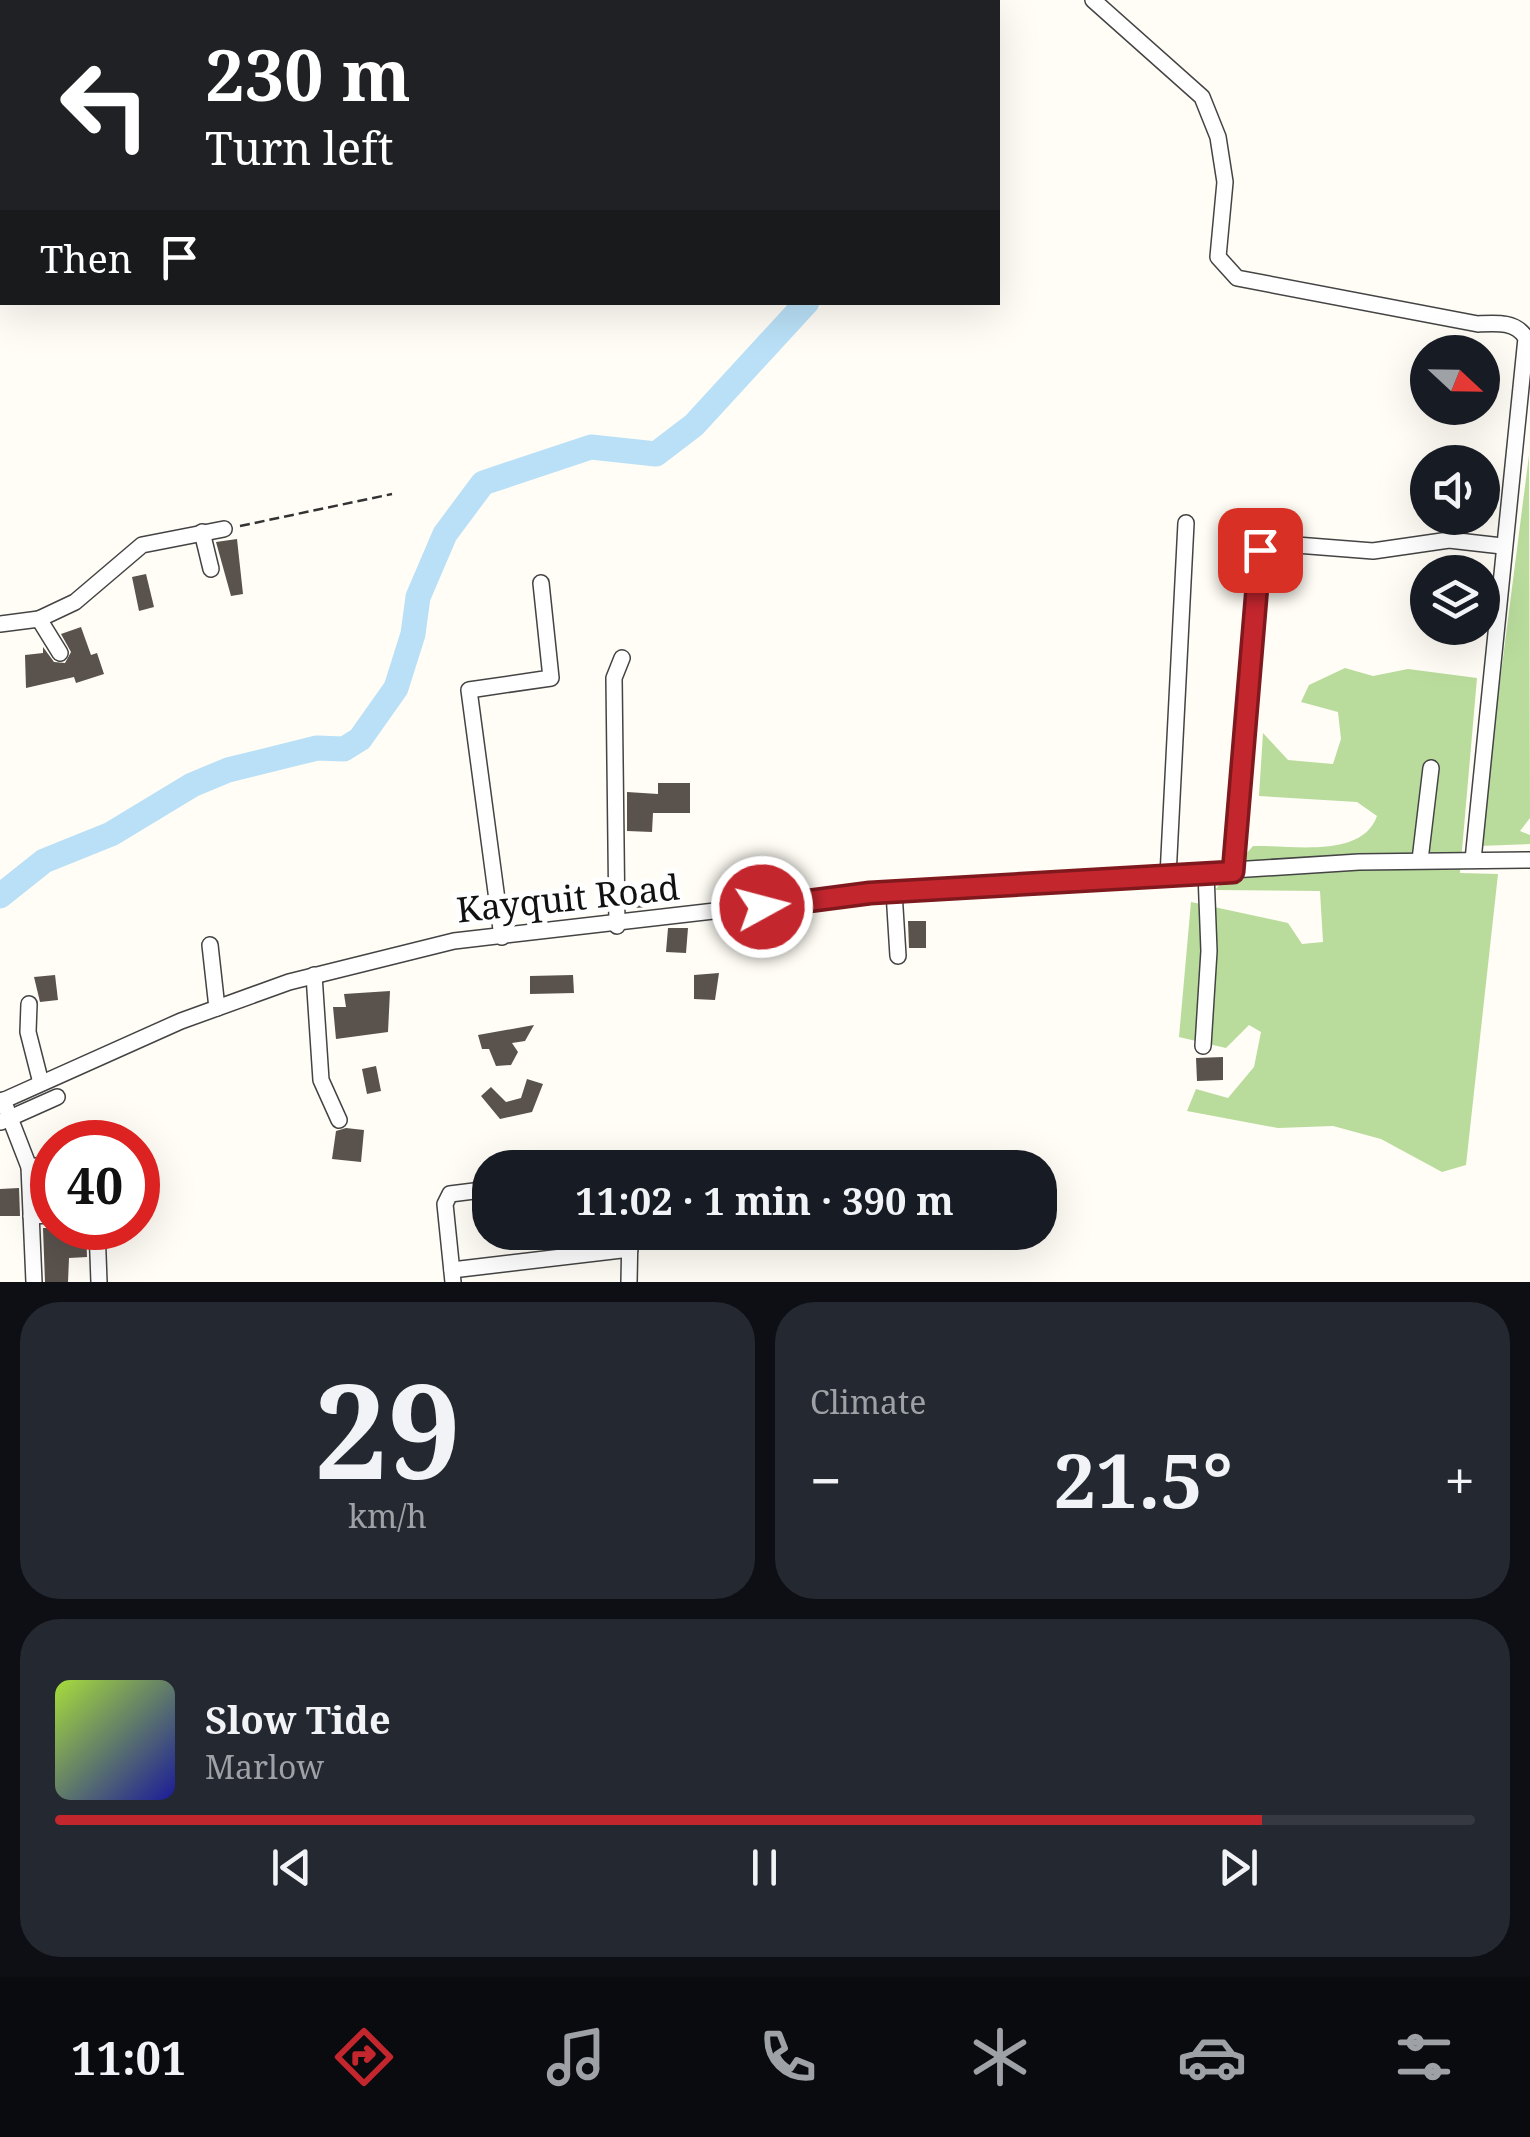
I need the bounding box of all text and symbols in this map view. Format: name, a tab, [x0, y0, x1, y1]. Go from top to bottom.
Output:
text: 230 m	[205, 26, 411, 122]
icon: left	[40, 40, 170, 170]
text: Turn left	[205, 117, 394, 178]
icon: arrive	[152, 230, 207, 285]
text: Then	[40, 232, 132, 284]
north arrow	[1410, 335, 1500, 425]
map controls	[1410, 335, 1500, 645]
button: sound	[1410, 445, 1500, 535]
pin	[1218, 508, 1303, 593]
icon: arrive	[1233, 523, 1288, 578]
button: layers	[1410, 555, 1500, 645]
position arrow	[710, 855, 814, 959]
street label: Kayquit Road	[454, 862, 682, 933]
speed limit sign: 40	[30, 1120, 160, 1250]
text: 11:02 · 1 min · 390 m	[575, 1174, 954, 1226]
text: 29	[314, 1340, 461, 1517]
text: Climate	[810, 1380, 926, 1423]
text: 21.5°	[1053, 1428, 1233, 1530]
text: −	[810, 1442, 842, 1517]
text: +	[1444, 1442, 1475, 1517]
text: km/h	[348, 1494, 427, 1537]
text: Slow Tide	[205, 1693, 391, 1745]
text: Marlow	[205, 1745, 324, 1788]
icon: previous	[264, 1840, 319, 1895]
icon: pause	[737, 1840, 792, 1895]
icon: next	[1211, 1840, 1266, 1895]
icon: directions	[329, 2022, 399, 2092]
icon: music	[541, 2022, 611, 2092]
icon: phone	[753, 2022, 823, 2092]
icon: climate	[965, 2022, 1035, 2092]
icon: car	[1177, 2022, 1247, 2092]
icon: filters	[1389, 2022, 1459, 2092]
text: 11:01	[71, 2027, 186, 2088]

